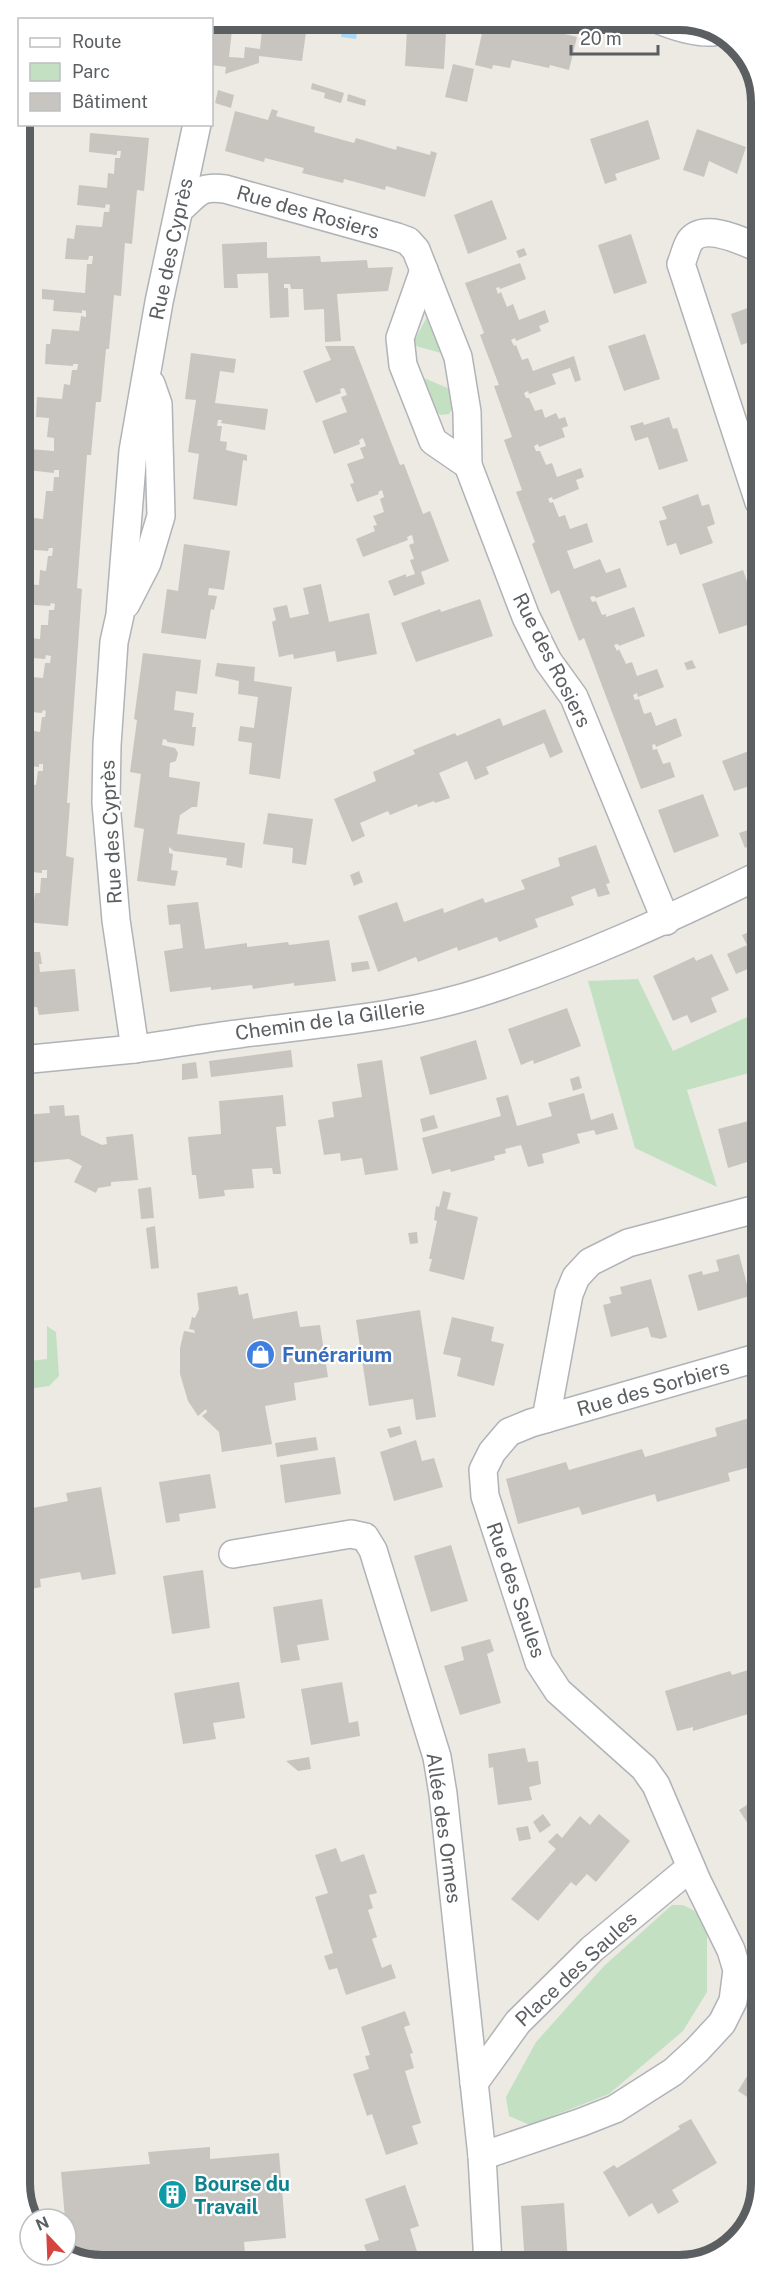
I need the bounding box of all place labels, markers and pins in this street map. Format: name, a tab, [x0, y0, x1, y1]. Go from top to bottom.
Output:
shop icon: Funérarium	[245, 1339, 277, 1371]
place label: Funérarium	[282, 1343, 392, 1367]
place label: Bourse du Travail	[194, 2172, 290, 2219]
building icon: Bourse du Travail	[157, 2179, 189, 2211]

